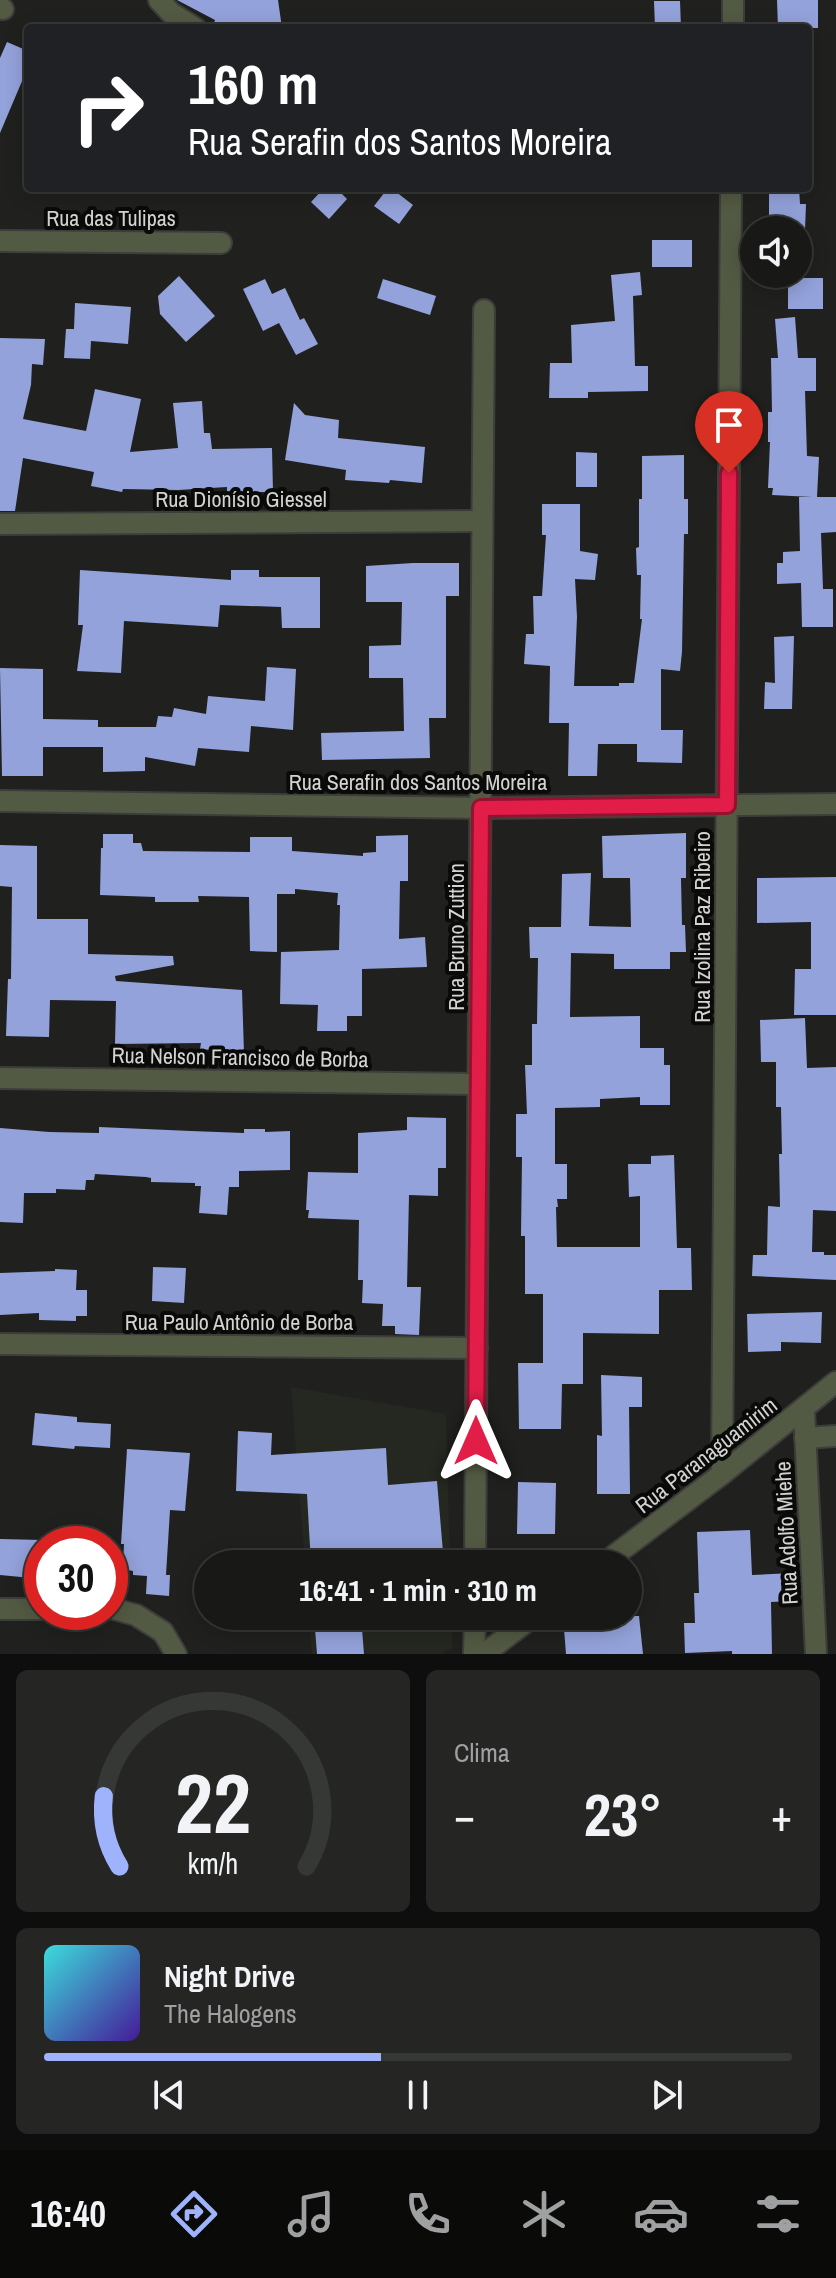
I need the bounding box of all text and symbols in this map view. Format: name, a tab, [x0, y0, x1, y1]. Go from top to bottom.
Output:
text: 160 m	[188, 46, 318, 121]
icon: right	[56, 56, 160, 160]
text: Rua Serafin dos Santos Moreira	[188, 118, 611, 166]
street label: Rua das Tulipas	[46, 203, 176, 233]
map controls	[740, 216, 812, 288]
button: sound	[740, 216, 812, 288]
pin	[695, 391, 763, 473]
icon: arrive	[707, 403, 751, 447]
street label: Rua Dionísio Giessel	[155, 484, 327, 514]
street label: Rua Serafin dos Santos Moreira	[289, 767, 547, 797]
street label: Rua Izolina Paz Ribeiro	[687, 831, 717, 1023]
street label: Rua Bruno Zuttion	[441, 863, 471, 1011]
street label: Rua Nelson Francisco de Borba	[111, 1040, 369, 1074]
street label: Rua Paulo Antônio de Borba	[125, 1307, 353, 1337]
street label: Rua Paranaguamirim	[629, 1390, 783, 1520]
position arrow	[434, 1399, 518, 1483]
street label: Rua Adolfo Miehe	[767, 1461, 805, 1605]
speed limit sign: 30	[24, 1526, 128, 1630]
text: 16:41 · 1 min · 310 m	[299, 1570, 537, 1610]
text: Clima	[454, 1735, 510, 1770]
text: 22	[175, 1747, 251, 1859]
text: 23°	[584, 1774, 662, 1855]
text: −	[454, 1785, 475, 1845]
text: +	[771, 1785, 792, 1845]
text: km/h	[188, 1844, 238, 1883]
text: Night Drive	[164, 1956, 295, 1996]
text: The Halogens	[164, 1996, 297, 2031]
icon: previous	[147, 2073, 191, 2117]
icon: pause	[396, 2073, 440, 2117]
icon: next	[645, 2073, 689, 2117]
icon: directions	[166, 2186, 222, 2242]
icon: music	[283, 2186, 339, 2242]
icon: phone	[400, 2186, 456, 2242]
icon: climate	[516, 2186, 572, 2242]
icon: car	[633, 2186, 689, 2242]
icon: filters	[750, 2186, 806, 2242]
text: 16:40	[30, 2190, 106, 2238]

